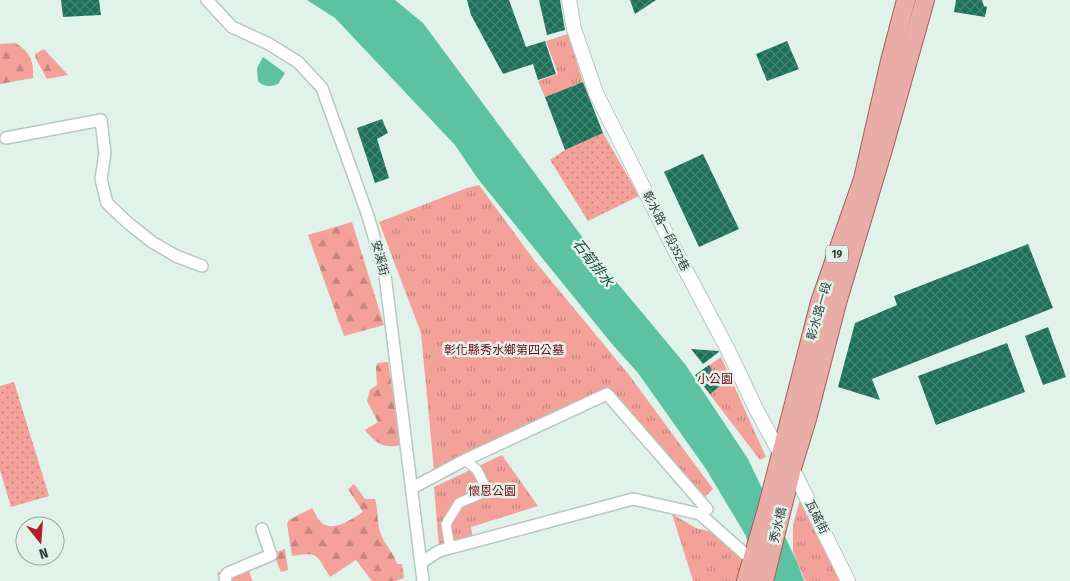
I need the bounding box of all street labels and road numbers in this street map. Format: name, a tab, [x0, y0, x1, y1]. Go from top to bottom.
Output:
street label: 彰水路一段352巷	[640, 189, 692, 273]
street label: 安溪街	[369, 239, 391, 277]
road number: 19	[826, 245, 848, 262]
street label: 彰水路一段	[804, 280, 834, 342]
street label: 瓦磘街	[803, 498, 831, 536]
street label: 秀水橋	[767, 506, 789, 544]

